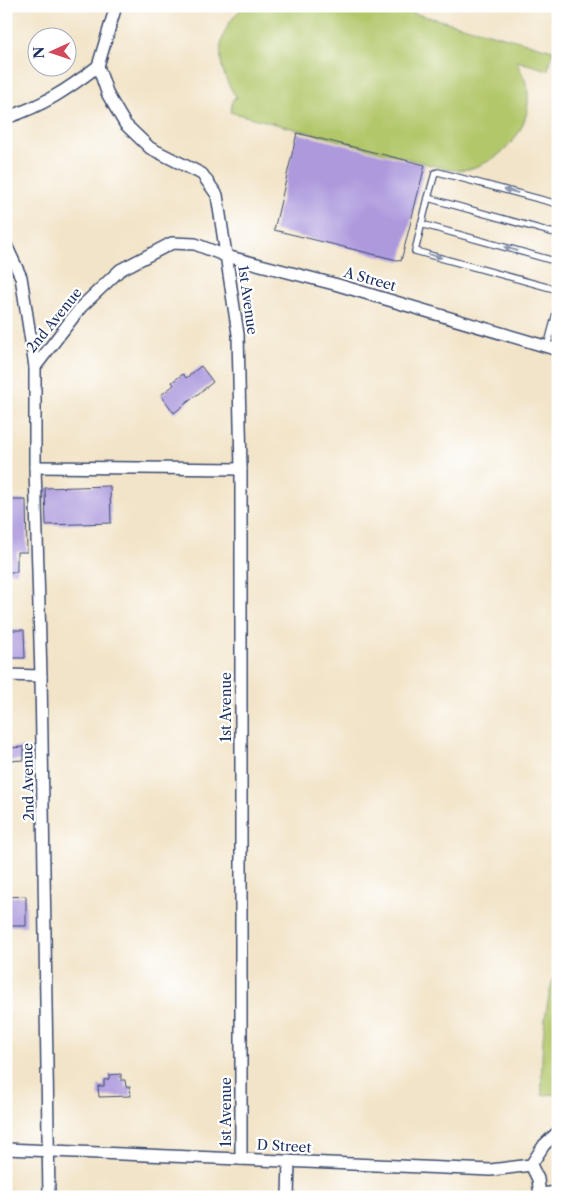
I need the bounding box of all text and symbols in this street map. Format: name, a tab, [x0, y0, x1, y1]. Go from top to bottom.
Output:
north arrow	[28, 28, 78, 78]
text: N	[30, 46, 48, 59]
one-way arrow	[503, 187, 518, 195]
one-way arrow	[503, 245, 518, 253]
one-way arrow	[428, 253, 443, 261]
street label: A Street	[341, 263, 398, 295]
street label: 1st Avenue	[234, 264, 262, 336]
street label: 2nd Avenue	[22, 284, 86, 356]
street label: 1st Avenue	[217, 672, 235, 742]
street label: 2nd Avenue	[18, 743, 38, 821]
street label: 1st Avenue	[217, 1077, 235, 1147]
street label: D Street	[256, 1136, 312, 1156]

